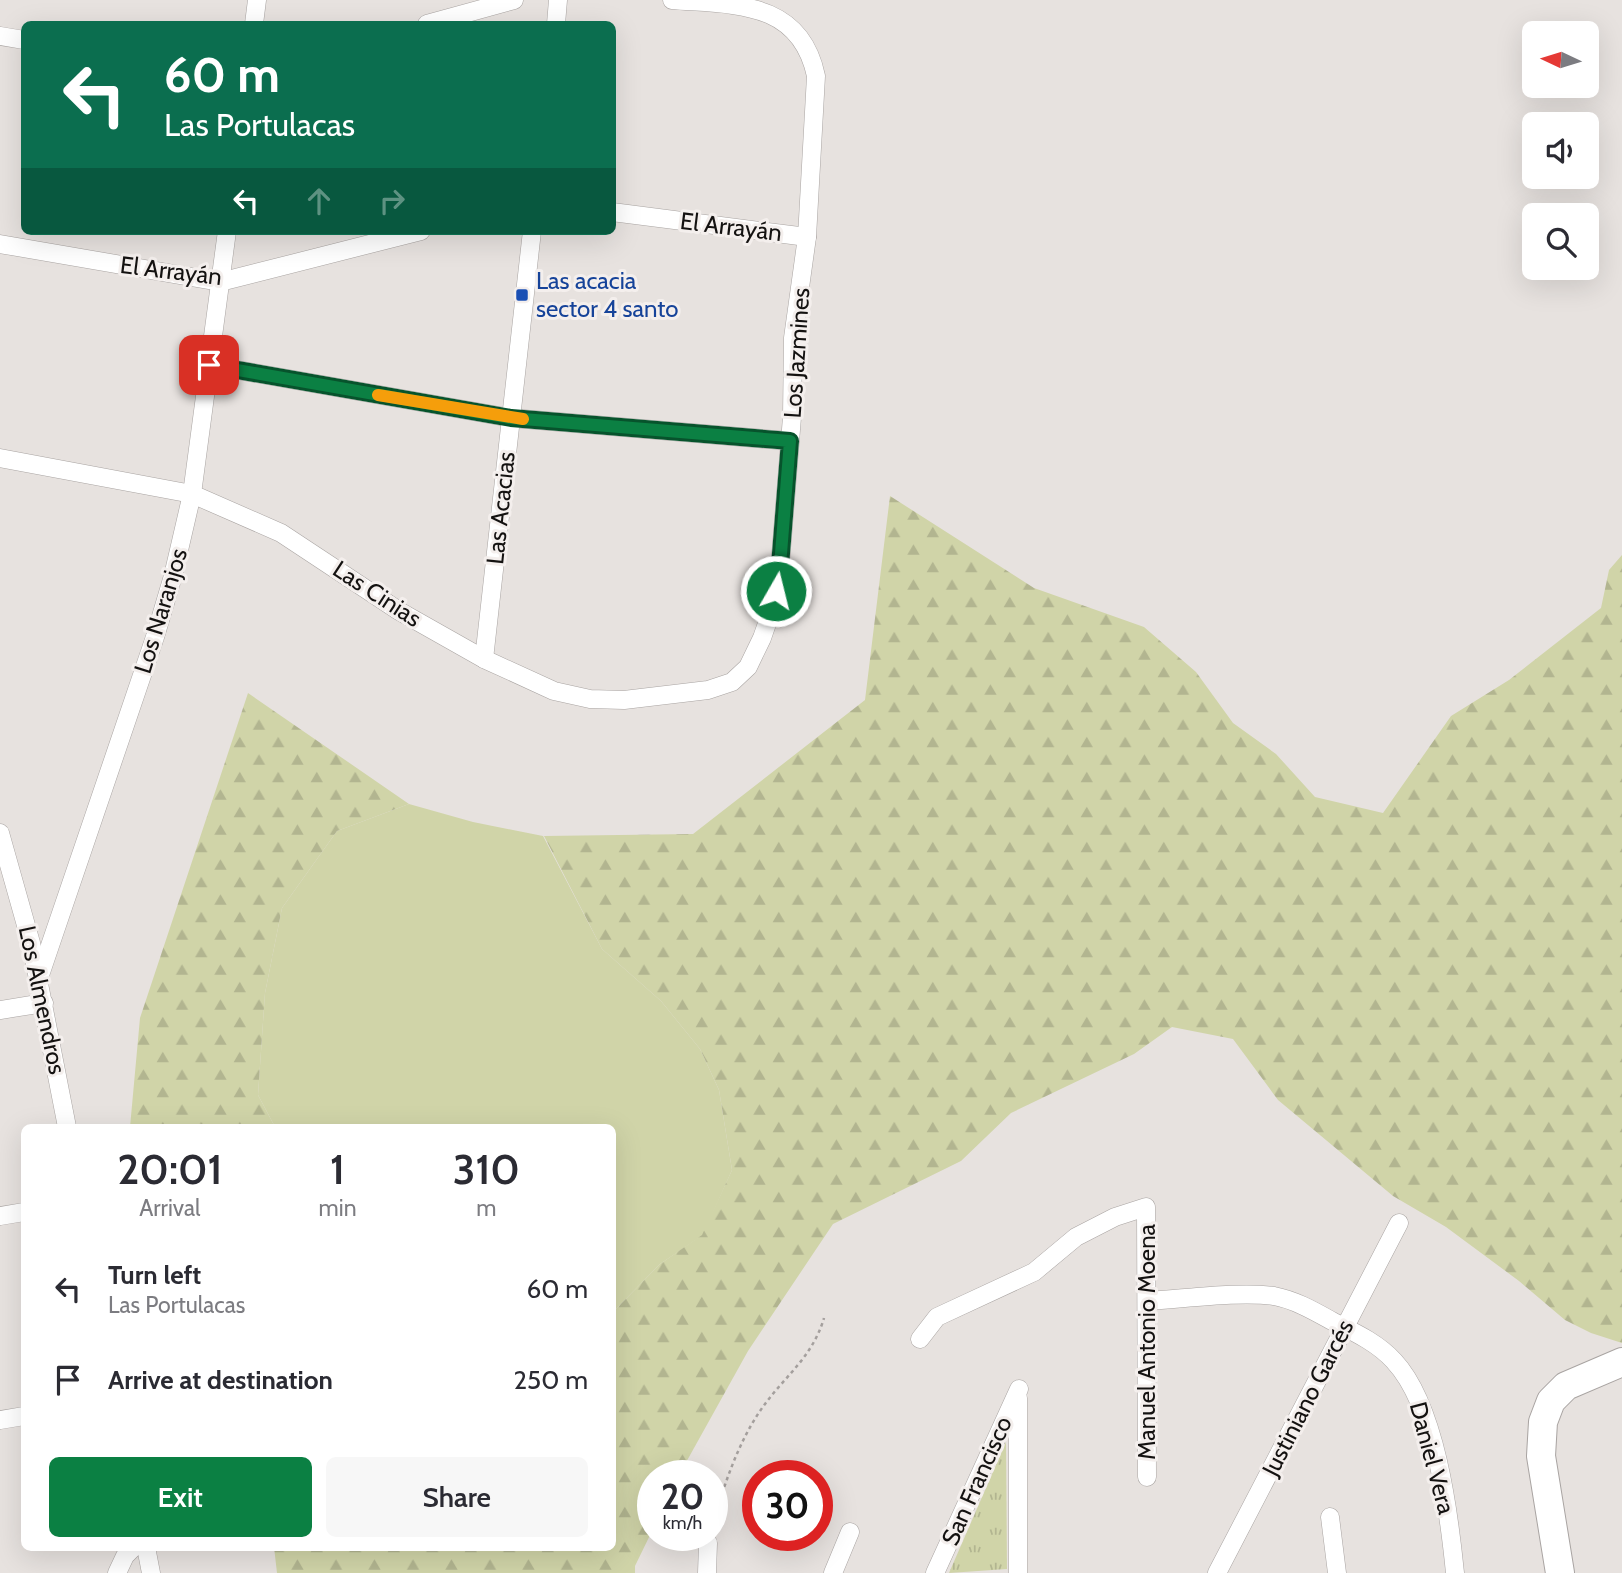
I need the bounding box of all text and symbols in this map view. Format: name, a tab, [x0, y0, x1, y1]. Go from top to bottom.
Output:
north arrow	[1522, 21, 1600, 98]
map controls	[1522, 21, 1599, 280]
text: 60 m	[164, 45, 280, 104]
icon: left	[49, 49, 140, 140]
text: Las Portulacas	[164, 105, 355, 144]
button: sound	[1522, 112, 1599, 189]
icon: left	[227, 182, 265, 220]
icon: ahead	[300, 182, 338, 220]
icon: right	[373, 182, 411, 220]
button: search	[1522, 203, 1599, 280]
street label: El Arrayán	[679, 206, 784, 247]
street label: El Arrayán	[119, 250, 224, 291]
place label: Las acacia sector 4 santo	[536, 266, 678, 323]
marker: Las acacia sector 4 santo	[514, 287, 530, 303]
street label: Los Jazmines	[777, 287, 816, 419]
pin	[179, 335, 239, 395]
icon: arrive	[190, 346, 228, 384]
street label: Las Acacias	[480, 450, 521, 566]
street label: Los Naranjos	[128, 545, 193, 677]
street label: Las Cinias	[328, 554, 427, 633]
position arrow	[739, 554, 813, 628]
street label: Los Almendros	[13, 923, 72, 1077]
text: 20:01	[117, 1143, 222, 1195]
text: 1	[330, 1143, 345, 1195]
text: 310	[453, 1143, 520, 1195]
text: Arrival	[139, 1194, 200, 1222]
text: min	[319, 1194, 357, 1222]
text: m	[476, 1194, 496, 1222]
street label: Manuel Antonio Moena	[1132, 1223, 1161, 1460]
text: Turn left	[108, 1259, 201, 1291]
icon: left	[49, 1270, 87, 1308]
text: 60 m	[526, 1273, 588, 1305]
text: Las Portulacas	[108, 1291, 245, 1319]
street label: Justiniano Garcés	[1255, 1315, 1359, 1482]
icon: arrive	[49, 1361, 87, 1399]
text: Arrive at destination	[108, 1364, 333, 1396]
text: 250 m	[514, 1364, 588, 1396]
street label: Daniel Vera	[1404, 1399, 1462, 1518]
street label: San Francisco	[935, 1412, 1018, 1550]
button: Exit	[49, 1457, 312, 1537]
button: Share	[326, 1457, 588, 1537]
speed limit sign: 30	[742, 1460, 833, 1551]
text: 20	[661, 1475, 704, 1518]
text: km/h	[663, 1512, 702, 1534]

